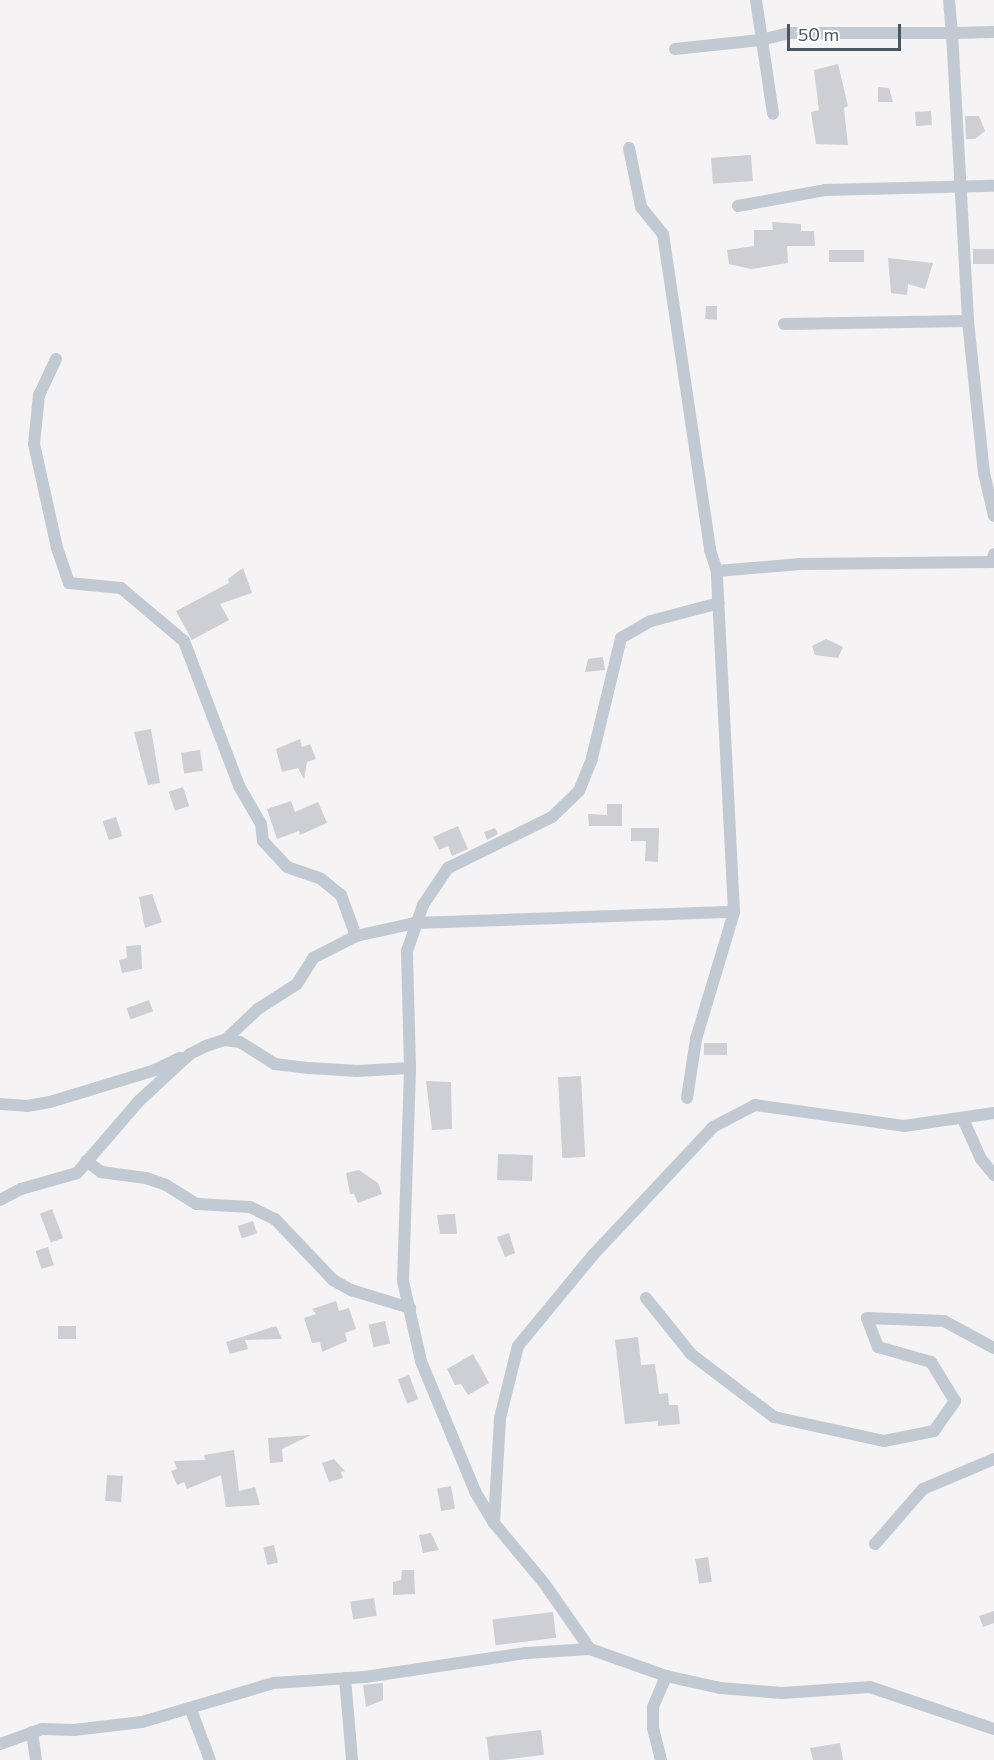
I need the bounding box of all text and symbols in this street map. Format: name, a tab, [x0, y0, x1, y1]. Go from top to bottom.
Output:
scale bar	[790, 12, 904, 50]
text: 50 m	[798, 23, 839, 45]

